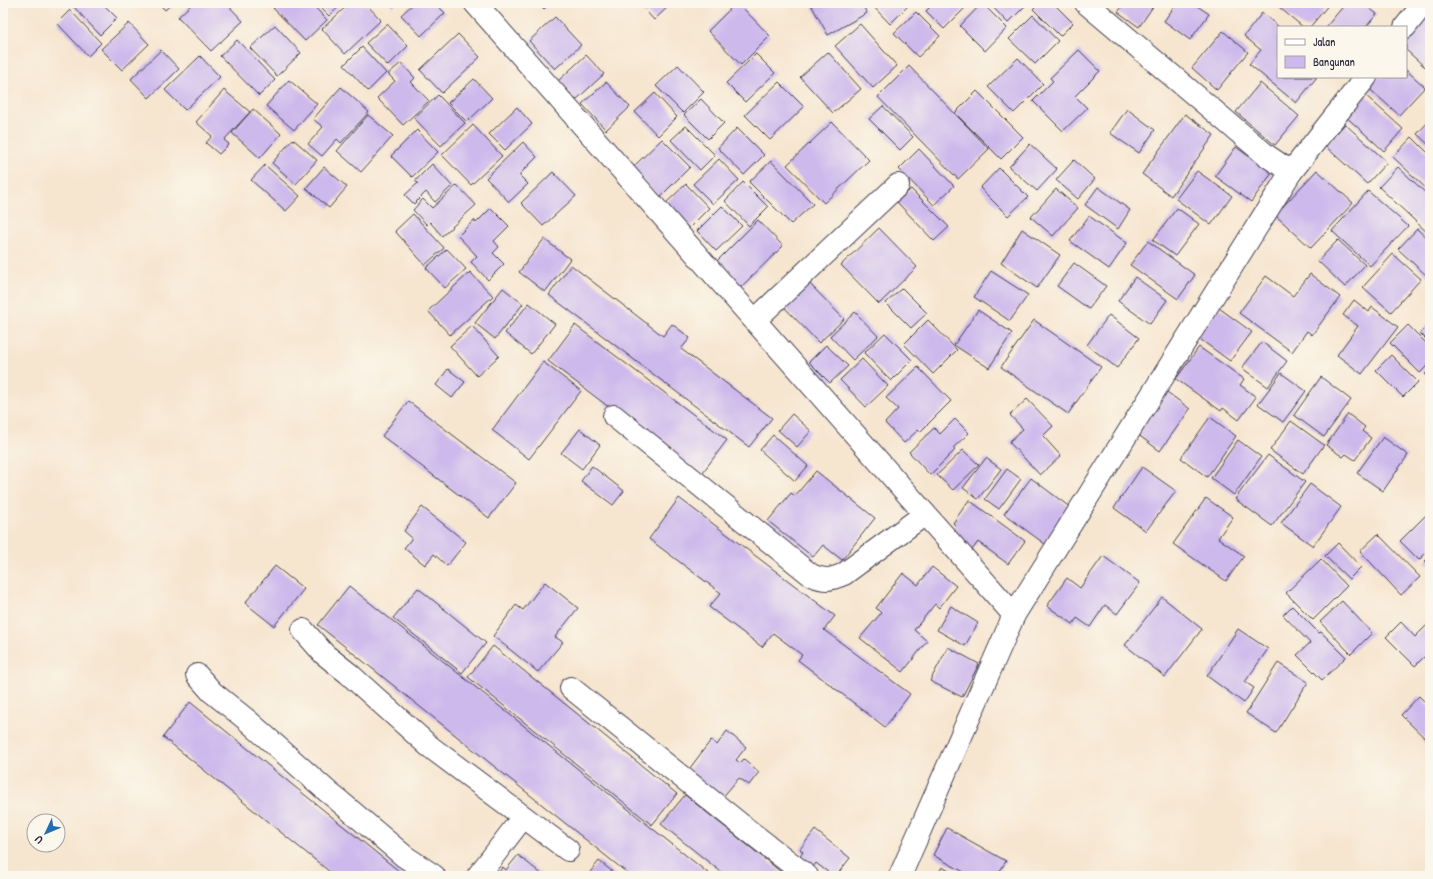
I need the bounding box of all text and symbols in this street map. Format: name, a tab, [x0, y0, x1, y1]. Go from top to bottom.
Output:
legend	[1277, 26, 1407, 78]
text: Jalan	[1313, 33, 1335, 50]
text: Bangunan	[1313, 53, 1355, 70]
north arrow	[26, 813, 66, 853]
text: U	[32, 833, 46, 847]

